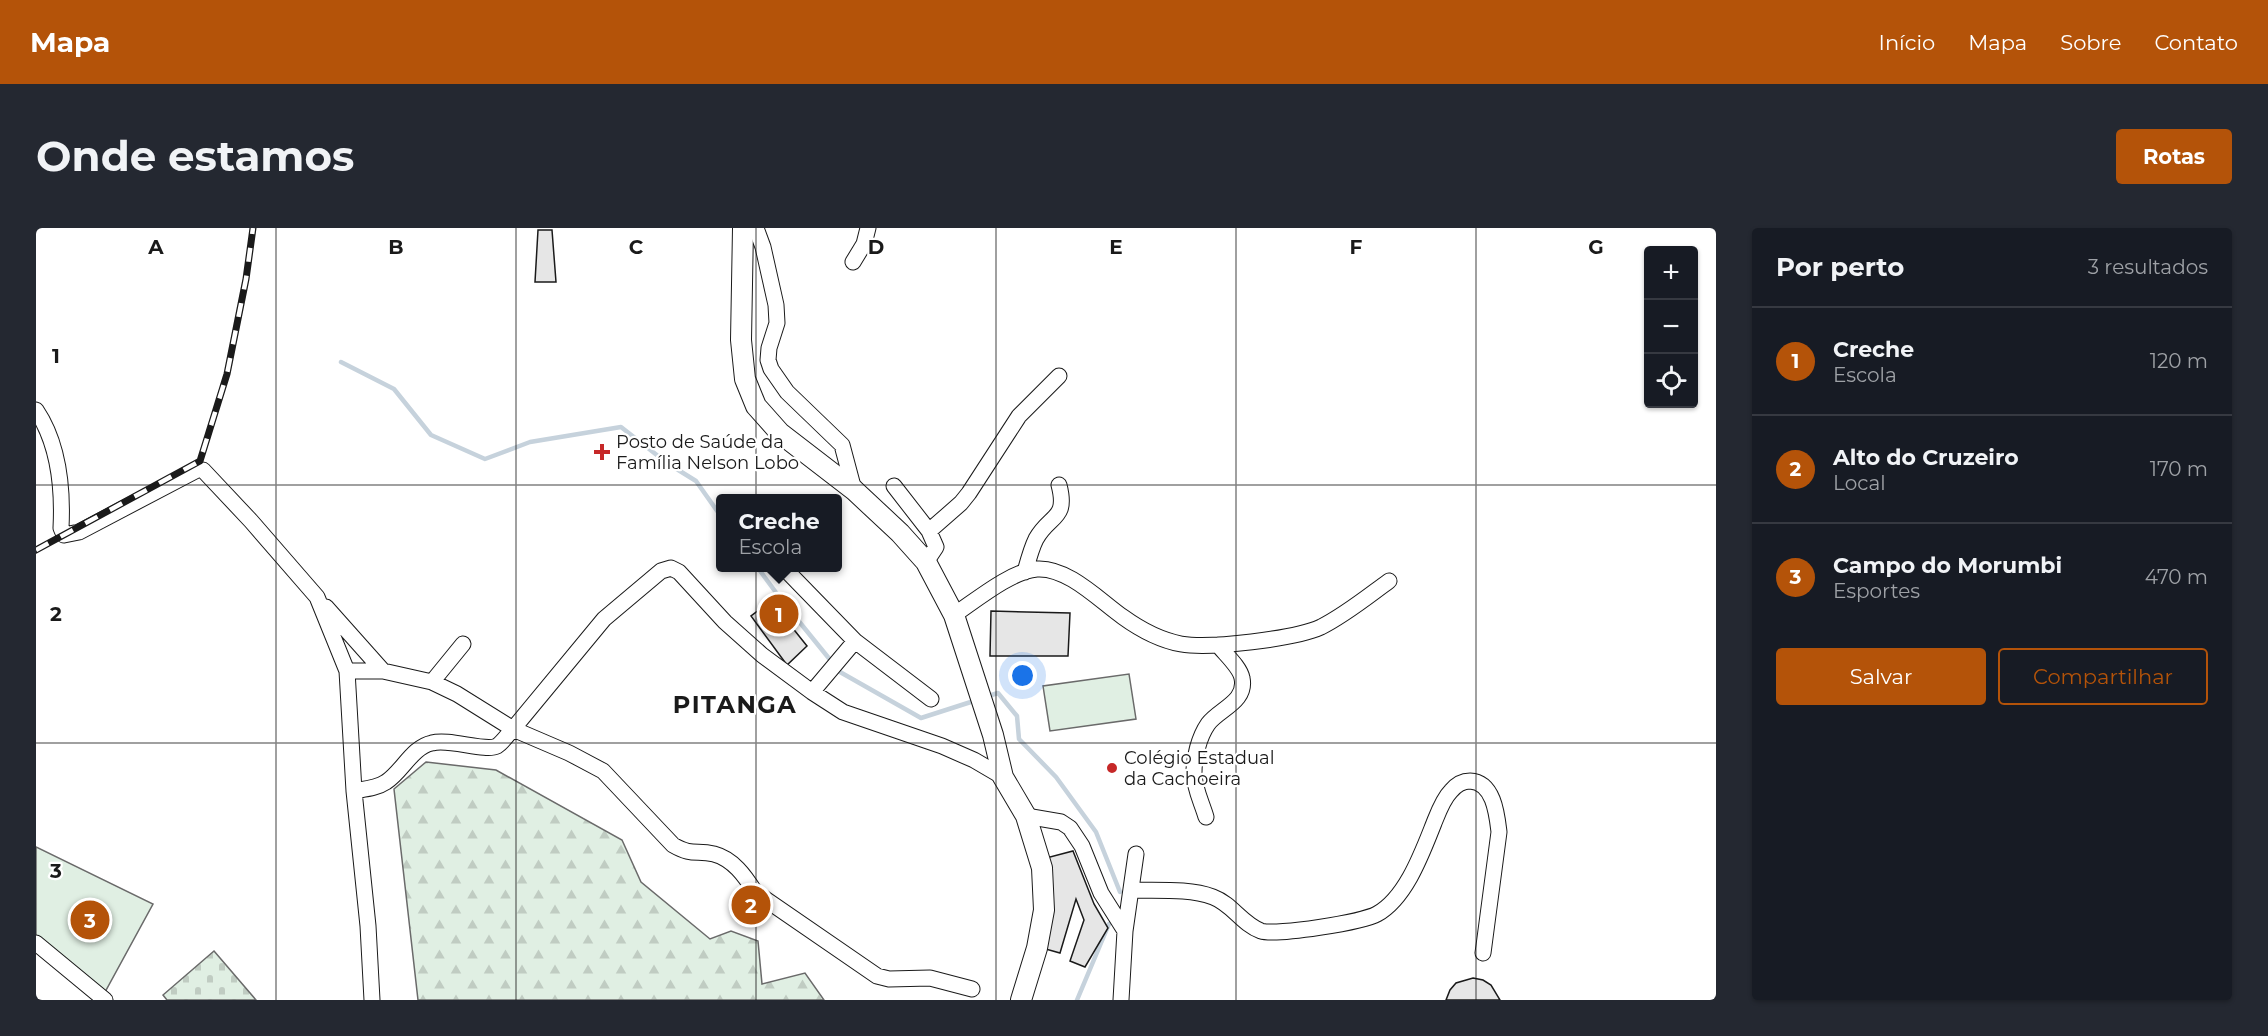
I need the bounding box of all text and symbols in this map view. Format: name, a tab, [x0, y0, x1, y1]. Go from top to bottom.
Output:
text: Mapa	[30, 25, 110, 59]
text: Início	[1879, 30, 1935, 55]
text: Mapa	[1968, 30, 2027, 55]
text: Sobre	[2060, 30, 2121, 55]
text: Contato	[2154, 30, 2238, 55]
button: Rotas	[2116, 129, 2232, 184]
text: Onde estamos	[36, 130, 354, 182]
text: A	[147, 235, 164, 259]
text: B	[388, 235, 404, 259]
text: C	[629, 235, 644, 259]
text: D	[868, 235, 884, 259]
text: E	[1109, 235, 1123, 259]
text: F	[1350, 235, 1363, 259]
text: G	[1588, 235, 1604, 259]
map controls	[1644, 246, 1698, 408]
button: +	[1644, 246, 1698, 300]
text: Por perto	[1776, 251, 1904, 283]
text: 3 resultados	[2088, 255, 2208, 279]
button: −	[1644, 300, 1698, 354]
text: Creche	[1833, 336, 1914, 363]
text: 1	[52, 344, 60, 368]
text: 1	[1792, 349, 1799, 373]
text: 120 m	[2150, 349, 2208, 373]
button: locate	[1644, 354, 1698, 408]
text: Escola	[1833, 363, 1897, 387]
place label: Posto de Saúde da Família Nelson Lobo	[616, 431, 799, 474]
marker: Posto de Saúde da Família Nelson Lobo	[593, 443, 611, 461]
text: Alto do Cruzeiro	[1833, 444, 2019, 471]
text: 2	[1790, 457, 1801, 481]
text: 170 m	[2150, 457, 2208, 481]
text: Local	[1833, 471, 1886, 495]
popup	[716, 494, 842, 572]
text: Creche	[738, 508, 820, 535]
text: Escola	[738, 535, 802, 559]
text: Campo do Morumbi	[1833, 552, 2062, 579]
text: 3	[1790, 565, 1801, 589]
text: 470 m	[2145, 565, 2208, 589]
text: Esportes	[1833, 579, 1920, 603]
pin: 1	[760, 592, 798, 636]
text: 2	[50, 602, 62, 626]
button: Salvar	[1776, 648, 1986, 705]
button: Compartilhar	[1998, 648, 2208, 705]
your location	[1008, 661, 1037, 690]
district label: PITANGA	[673, 690, 797, 719]
place label: Colégio Estadual da Cachoeira	[1124, 747, 1275, 790]
marker: Colégio Estadual da Cachoeira	[1105, 761, 1119, 775]
text: 3	[49, 859, 62, 883]
pin: 2	[732, 882, 770, 928]
pin: 3	[70, 898, 110, 942]

